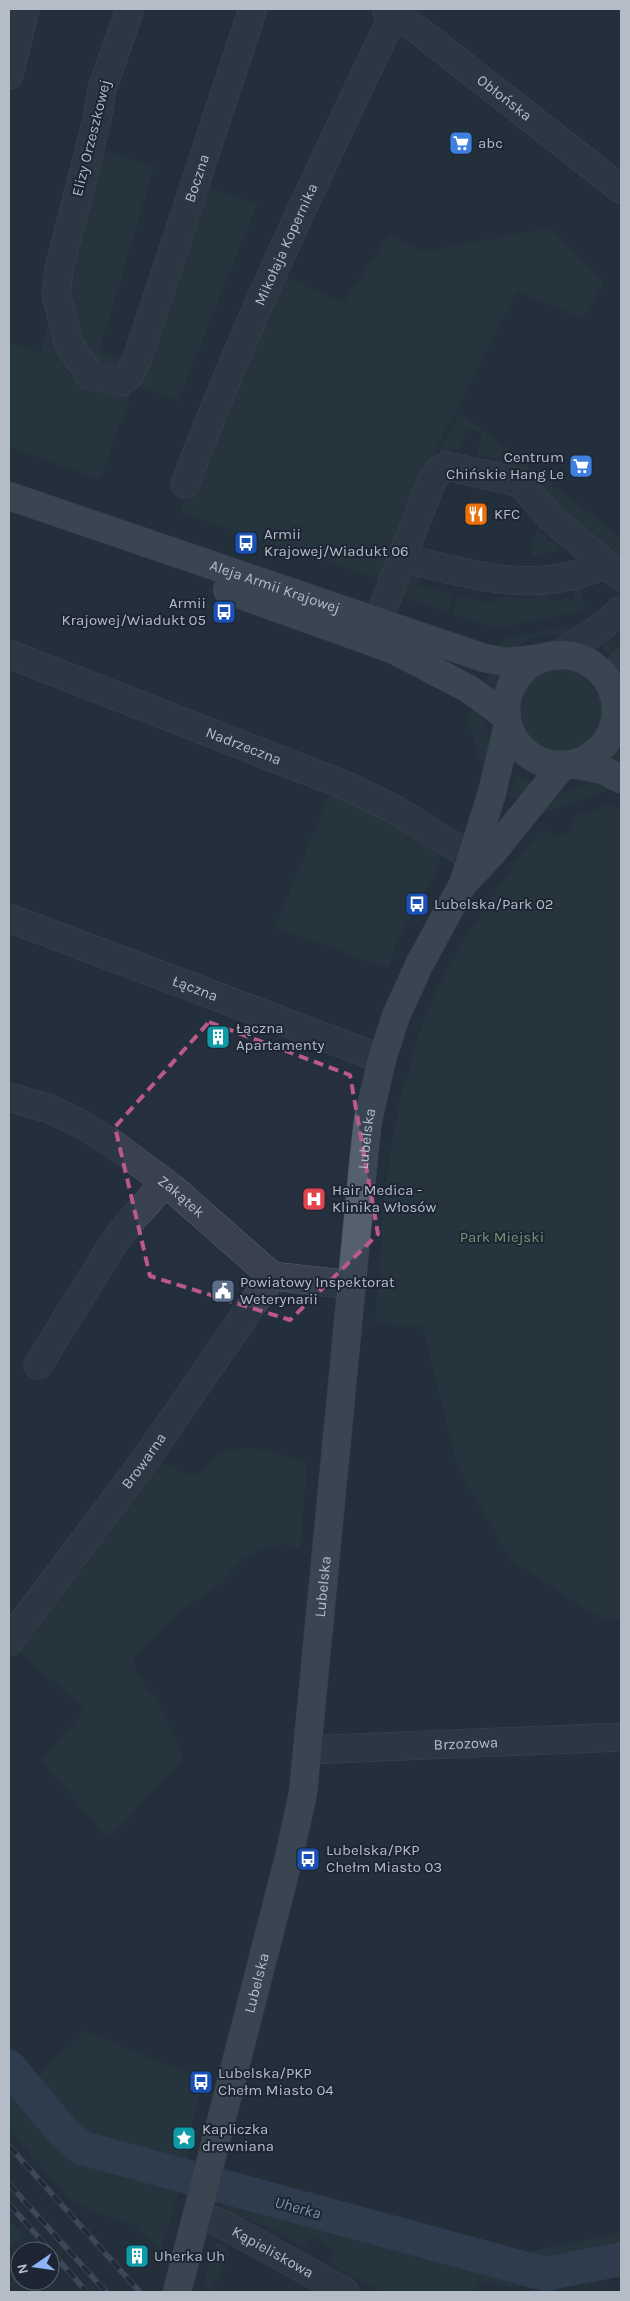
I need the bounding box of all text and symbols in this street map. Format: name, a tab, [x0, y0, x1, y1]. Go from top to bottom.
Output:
street label: Obłońska	[473, 71, 535, 125]
street label: Elizy Orzeszkowej	[68, 78, 114, 198]
supermarket icon: abc	[448, 130, 474, 156]
place label: abc	[478, 134, 503, 152]
street label: Boczna	[181, 152, 213, 205]
street label: Mikołaja Kopernika	[250, 180, 322, 308]
place label: Centrum Chińskie Hang Le	[446, 448, 564, 483]
supermarket icon: Centrum Chińskie Hang Le	[568, 453, 594, 479]
restaurant icon: KFC	[463, 501, 489, 527]
place label: KFC	[494, 505, 520, 523]
place label: Armii Krajowej/Wiadukt 06	[264, 525, 409, 560]
bus stop icon: Armii Krajowej/Wiadukt 06	[233, 530, 259, 556]
street label: Aleja Armii Krajowej	[207, 556, 343, 617]
place label: Armii Krajowej/Wiadukt 05	[61, 594, 206, 629]
bus stop icon: Armii Krajowej/Wiadukt 05	[211, 599, 237, 625]
street label: Nadrzeczna	[203, 723, 284, 769]
bus stop icon: Lubelska/Park 02	[404, 891, 430, 917]
place label: Lubelska/Park 02	[434, 895, 554, 913]
street label: Łączna	[170, 972, 221, 1005]
place label: Łączna Apartamenty	[236, 1019, 324, 1054]
building icon: Łączna Apartamenty	[205, 1024, 231, 1050]
street label: Lubelska	[354, 1106, 379, 1170]
street label: Zakątek	[154, 1171, 208, 1221]
place label: Hair Medica - Klinika Włosów	[332, 1181, 436, 1216]
hospital icon: Hair Medica - Klinika Włosów	[301, 1186, 327, 1212]
park label: Park Miejski	[460, 1228, 544, 1246]
place label: Powiatowy Inspektorat Weterynarii	[240, 1273, 395, 1308]
public building icon: Powiatowy Inspektorat Weterynarii	[210, 1278, 236, 1304]
street label: Browarna	[117, 1429, 170, 1492]
street label: Lubelska	[311, 1555, 335, 1618]
street label: Brzozowa	[433, 1733, 498, 1754]
place label: Lubelska/PKP Chełm Miasto 03	[326, 1841, 442, 1876]
bus stop icon: Lubelska/PKP Chełm Miasto 03	[295, 1846, 321, 1872]
street label: Lubelska	[240, 1951, 273, 2015]
place label: Lubelska/PKP Chełm Miasto 04	[218, 2064, 334, 2099]
bus stop icon: Lubelska/PKP Chełm Miasto 04	[188, 2069, 214, 2095]
place label: Kapliczka drewniana	[202, 2120, 274, 2155]
place icon: Kapliczka drewniana	[171, 2125, 197, 2151]
water label: Uherka	[273, 2192, 323, 2223]
street label: Kąpieliskowa	[229, 2222, 317, 2282]
north arrow	[10, 2241, 60, 2291]
building icon: Uherka Uh	[124, 2243, 150, 2269]
place label: Uherka Uh	[154, 2247, 225, 2265]
text: N	[13, 2262, 32, 2276]

